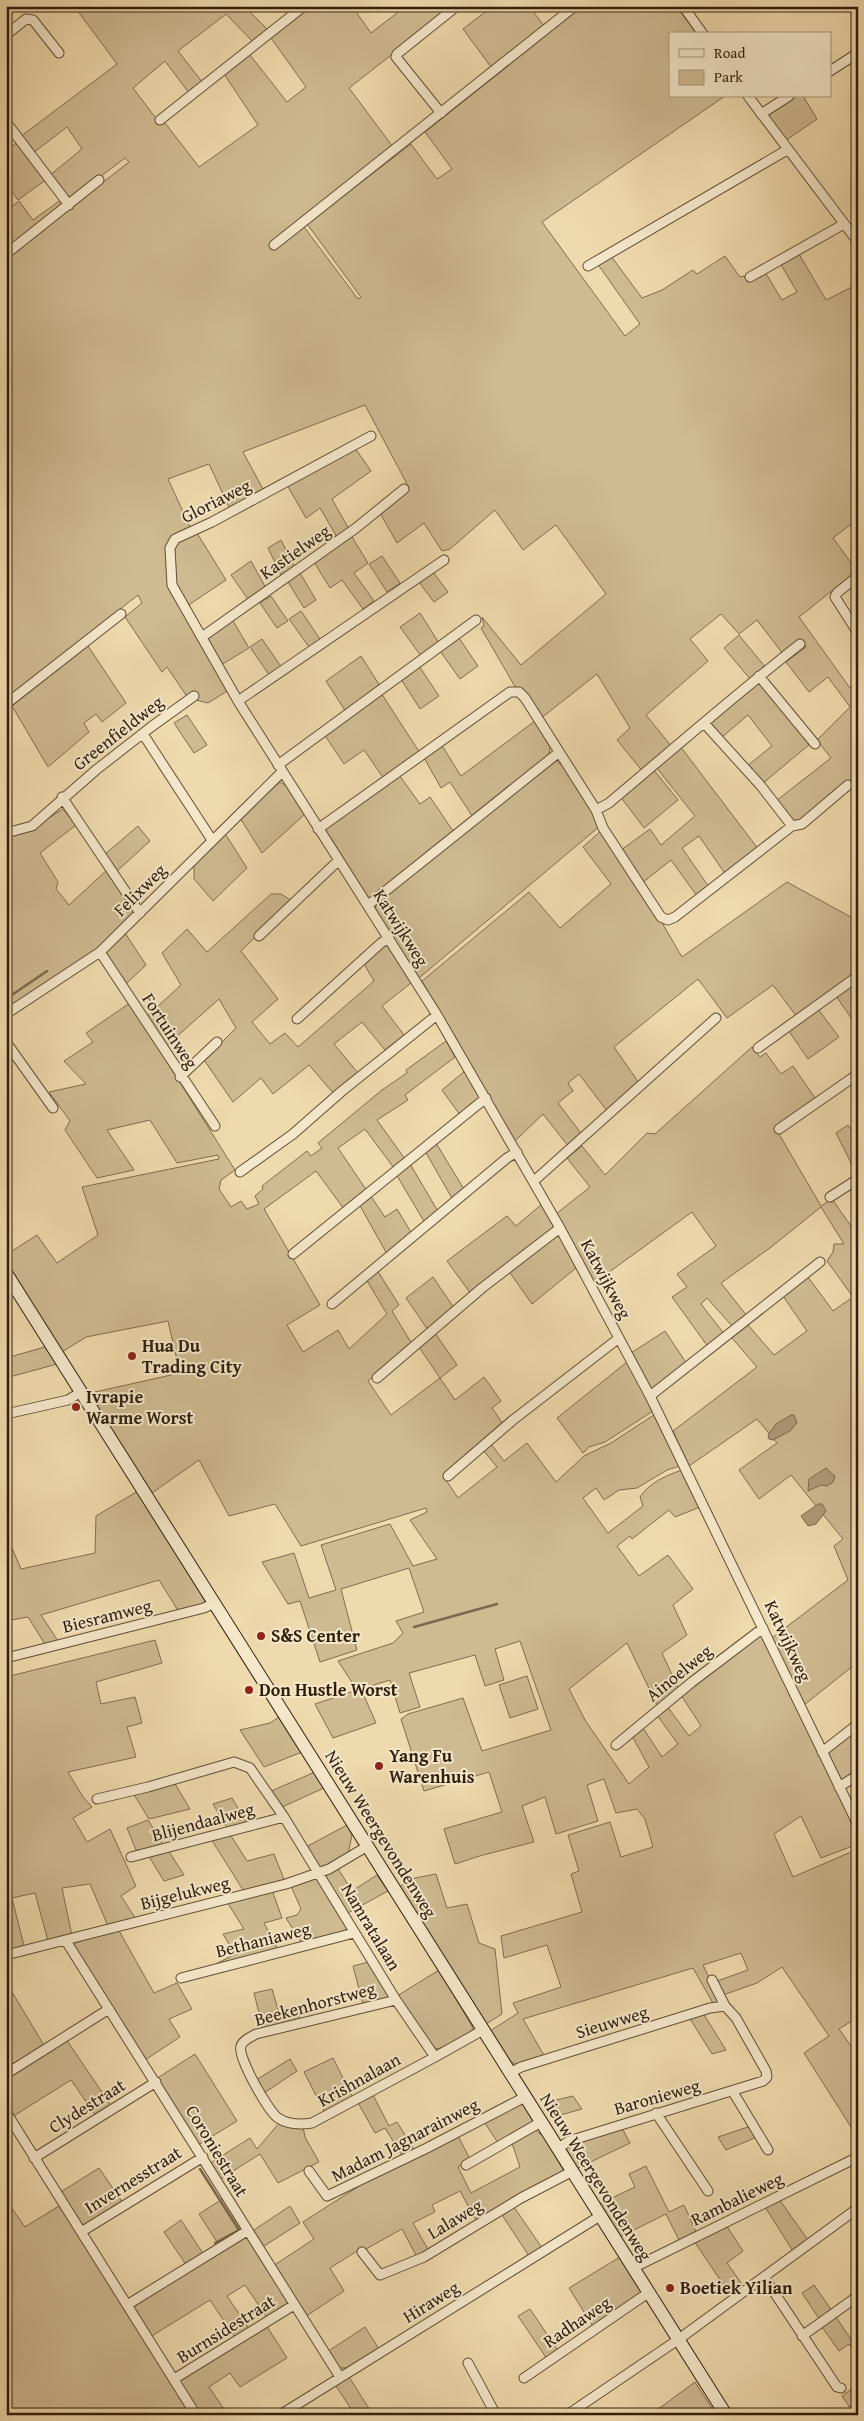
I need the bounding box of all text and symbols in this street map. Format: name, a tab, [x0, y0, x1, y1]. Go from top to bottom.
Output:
legend	[669, 32, 832, 98]
text: Road	[714, 42, 745, 63]
text: Park	[714, 66, 743, 87]
street label: Gloriaweg	[176, 471, 256, 530]
street label: Kastielweg	[254, 517, 336, 586]
street label: Greenfieldweg	[67, 689, 169, 777]
street label: Felixweg	[107, 857, 172, 922]
street label: Katwijkweg	[367, 884, 436, 972]
street label: Fortuinweg	[136, 987, 205, 1074]
street label: Katwijkweg	[574, 1234, 639, 1324]
place label: Hua Du Trading City	[142, 1332, 243, 1380]
marker: Hua Du Trading City	[126, 1350, 138, 1362]
place label: Ivrapie Warme Worst	[86, 1383, 194, 1431]
marker: Ivrapie Warme Worst	[70, 1401, 82, 1413]
street label: Biesramweg	[59, 1591, 154, 1640]
street label: Katwijkweg	[758, 1596, 819, 1686]
place label: S&S Center	[271, 1622, 361, 1649]
marker: S&S Center	[255, 1630, 267, 1642]
street label: Ainoelweg	[640, 1637, 718, 1708]
place label: Don Hustle Worst	[259, 1676, 398, 1703]
marker: Don Hustle Worst	[243, 1684, 255, 1696]
place label: Yang Fu Warenhuis	[389, 1742, 475, 1790]
street label: Nieuw Weergevondenweg	[319, 1744, 444, 1923]
marker: Yang Fu Warenhuis	[373, 1760, 385, 1772]
street label: Blijendaalweg	[149, 1795, 257, 1848]
street label: Bijgelukweg	[137, 1868, 232, 1917]
street label: Namratalaan	[335, 1878, 408, 1976]
street label: Bethaniaweg	[213, 1915, 313, 1964]
street label: Beekenhorstweg	[251, 1974, 379, 2033]
street label: Sieuwweg	[572, 1998, 652, 2045]
street label: Krishnalaan	[312, 2046, 405, 2113]
street label: Clydestraat	[43, 2071, 131, 2140]
street label: Baronieweg	[611, 2071, 703, 2122]
street label: Nieuw Weergevondenweg	[534, 2087, 659, 2266]
street label: Madam Jagnarainweg	[326, 2091, 483, 2188]
street label: Coroniestraat	[179, 2100, 256, 2202]
street label: Invernesstraat	[79, 2139, 187, 2220]
street label: Rambalieweg	[686, 2165, 788, 2233]
street label: Lalaweg	[422, 2191, 488, 2246]
street label: Hiraweg	[397, 2274, 464, 2330]
place label: Boetiek Yilian	[680, 2274, 793, 2301]
marker: Boetiek Yilian	[664, 2282, 676, 2294]
street label: Burnsidestraat	[171, 2287, 281, 2370]
street label: Radhaweg	[537, 2289, 616, 2354]

